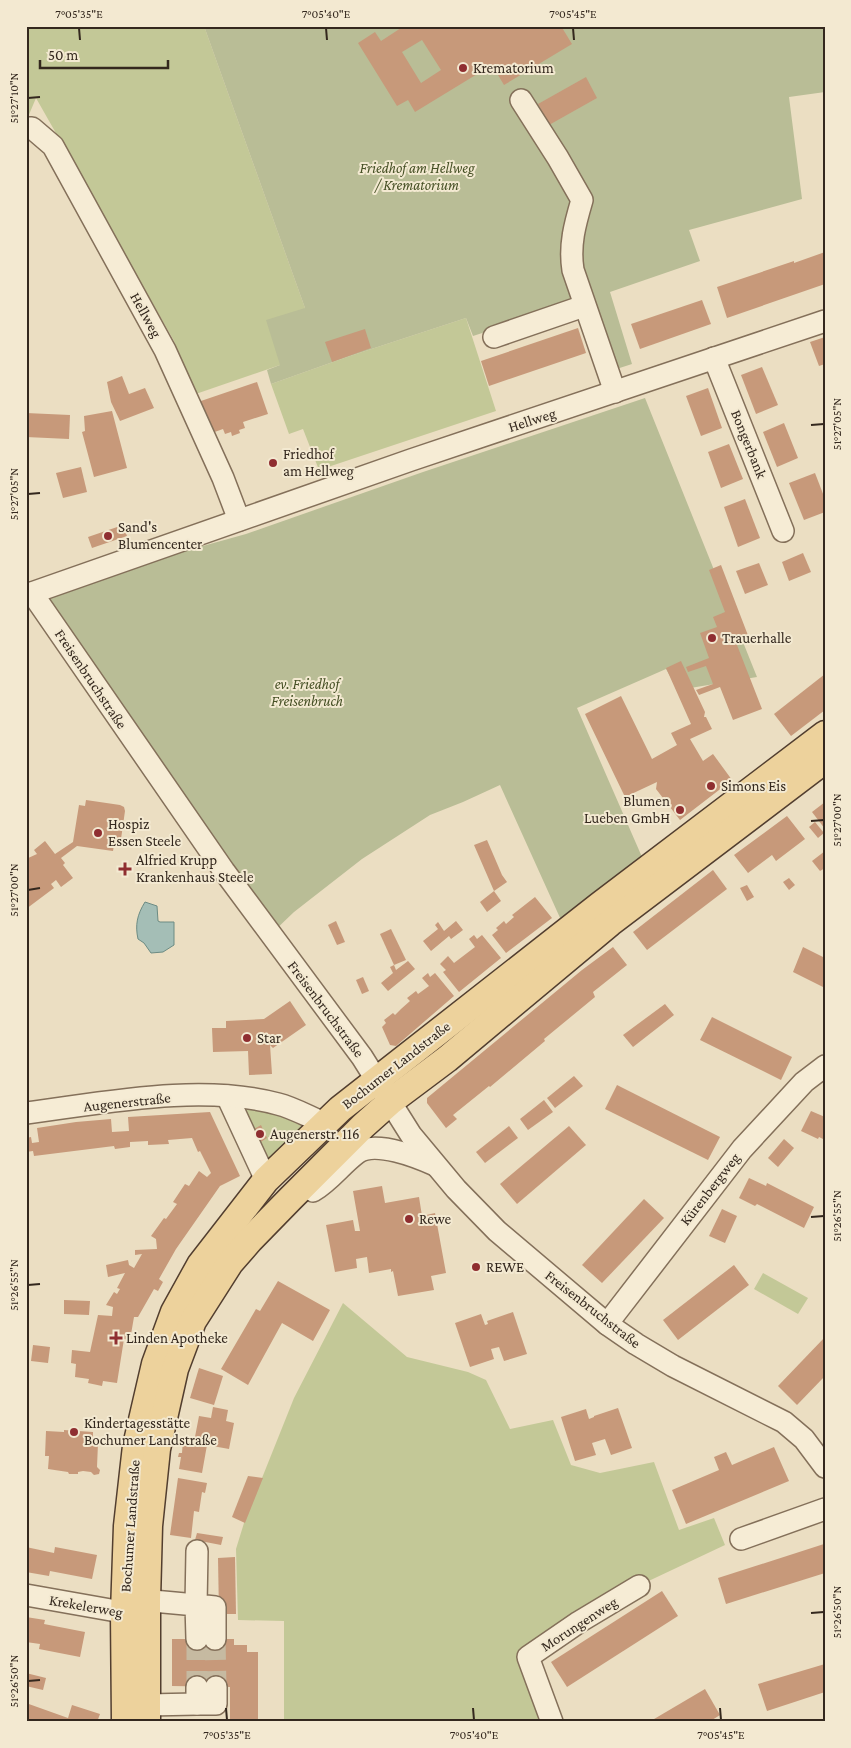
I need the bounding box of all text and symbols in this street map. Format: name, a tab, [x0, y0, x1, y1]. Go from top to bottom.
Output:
text: 7°05'35"E	[55, 7, 103, 21]
text: 7°05'40"E	[302, 7, 351, 21]
text: 7°05'45"E	[549, 7, 597, 21]
scale bar	[40, 38, 168, 70]
text: 50 m	[48, 47, 78, 63]
place label: Krematorium	[473, 60, 554, 76]
marker: Krematorium	[457, 62, 469, 74]
text: 51°27'10"N	[7, 72, 21, 124]
park label: Friedhof am Hellweg / Krematorium	[359, 160, 475, 193]
street label: Hellweg	[126, 290, 165, 341]
text: 51°27'05"N	[830, 398, 844, 450]
street label: Hellweg	[506, 405, 558, 436]
street label: Bongerbank	[727, 407, 770, 482]
place label: Friedhof am Hellweg	[283, 446, 354, 480]
marker: Friedhof am Hellweg	[267, 457, 279, 469]
text: 51°27'05"N	[7, 468, 21, 520]
place label: Sand's Blumencenter	[118, 519, 203, 552]
marker: Sand's Blumencenter	[102, 530, 114, 542]
street label: Freisenbruchstraße	[52, 626, 130, 732]
place label: Trauerhalle	[722, 630, 792, 646]
marker: Trauerhalle	[706, 632, 718, 644]
park label: ev. Friedhof Freisenbruch	[271, 676, 343, 709]
place label: Simons Eis	[721, 778, 786, 794]
marker: Simons Eis	[705, 780, 717, 792]
place label: Blumen Lueben GmbH	[584, 793, 670, 826]
text: 51°27'00"N	[830, 793, 844, 847]
marker: Blumen Lueben GmbH	[674, 804, 686, 816]
place label: Hospiz Essen Steele	[108, 816, 181, 849]
marker: Hospiz Essen Steele	[92, 827, 104, 839]
place label: Alfried Krupp Krankenhaus Steele	[136, 852, 254, 885]
marker: Alfried Krupp Krankenhaus Steele	[118, 862, 132, 876]
text: 51°27'00"N	[7, 863, 21, 917]
street label: Freisenbruchstraße	[285, 958, 368, 1061]
street label: Bochumer Landstraße	[339, 1018, 454, 1112]
place label: Star	[257, 1030, 282, 1046]
marker: Star	[241, 1032, 253, 1044]
street label: Augenerstraße	[83, 1089, 172, 1116]
place label: Augenerstr. 116	[270, 1126, 360, 1143]
marker: Augenerstr. 116	[254, 1128, 266, 1140]
street label: Kürenbergweg	[677, 1150, 744, 1229]
text: 51°26'55"N	[830, 1190, 844, 1242]
place label: Rewe	[419, 1211, 452, 1227]
marker: Rewe	[403, 1213, 415, 1225]
text: 51°26'55"N	[7, 1259, 21, 1311]
place label: REWE	[486, 1259, 524, 1275]
marker: REWE	[470, 1261, 482, 1273]
street label: Freisenbruchstraße	[542, 1267, 644, 1351]
place label: Linden Apotheke	[126, 1330, 228, 1347]
marker: Linden Apotheke	[110, 1332, 122, 1344]
place label: Kindertagesstätte Bochumer Landstraße	[84, 1415, 217, 1448]
marker: Kindertagesstätte Bochumer Landstraße	[68, 1426, 80, 1438]
street label: Bochumer Landstraße	[117, 1459, 143, 1593]
text: 51°26'50"N	[830, 1586, 844, 1638]
street label: Krekelerweg	[48, 1592, 124, 1621]
street label: Morungenweg	[538, 1593, 621, 1655]
text: 51°26'50"N	[7, 1655, 21, 1707]
text: 7°05'35"E	[203, 1728, 251, 1742]
text: 7°05'40"E	[450, 1728, 499, 1742]
text: 7°05'45"E	[697, 1728, 745, 1742]

